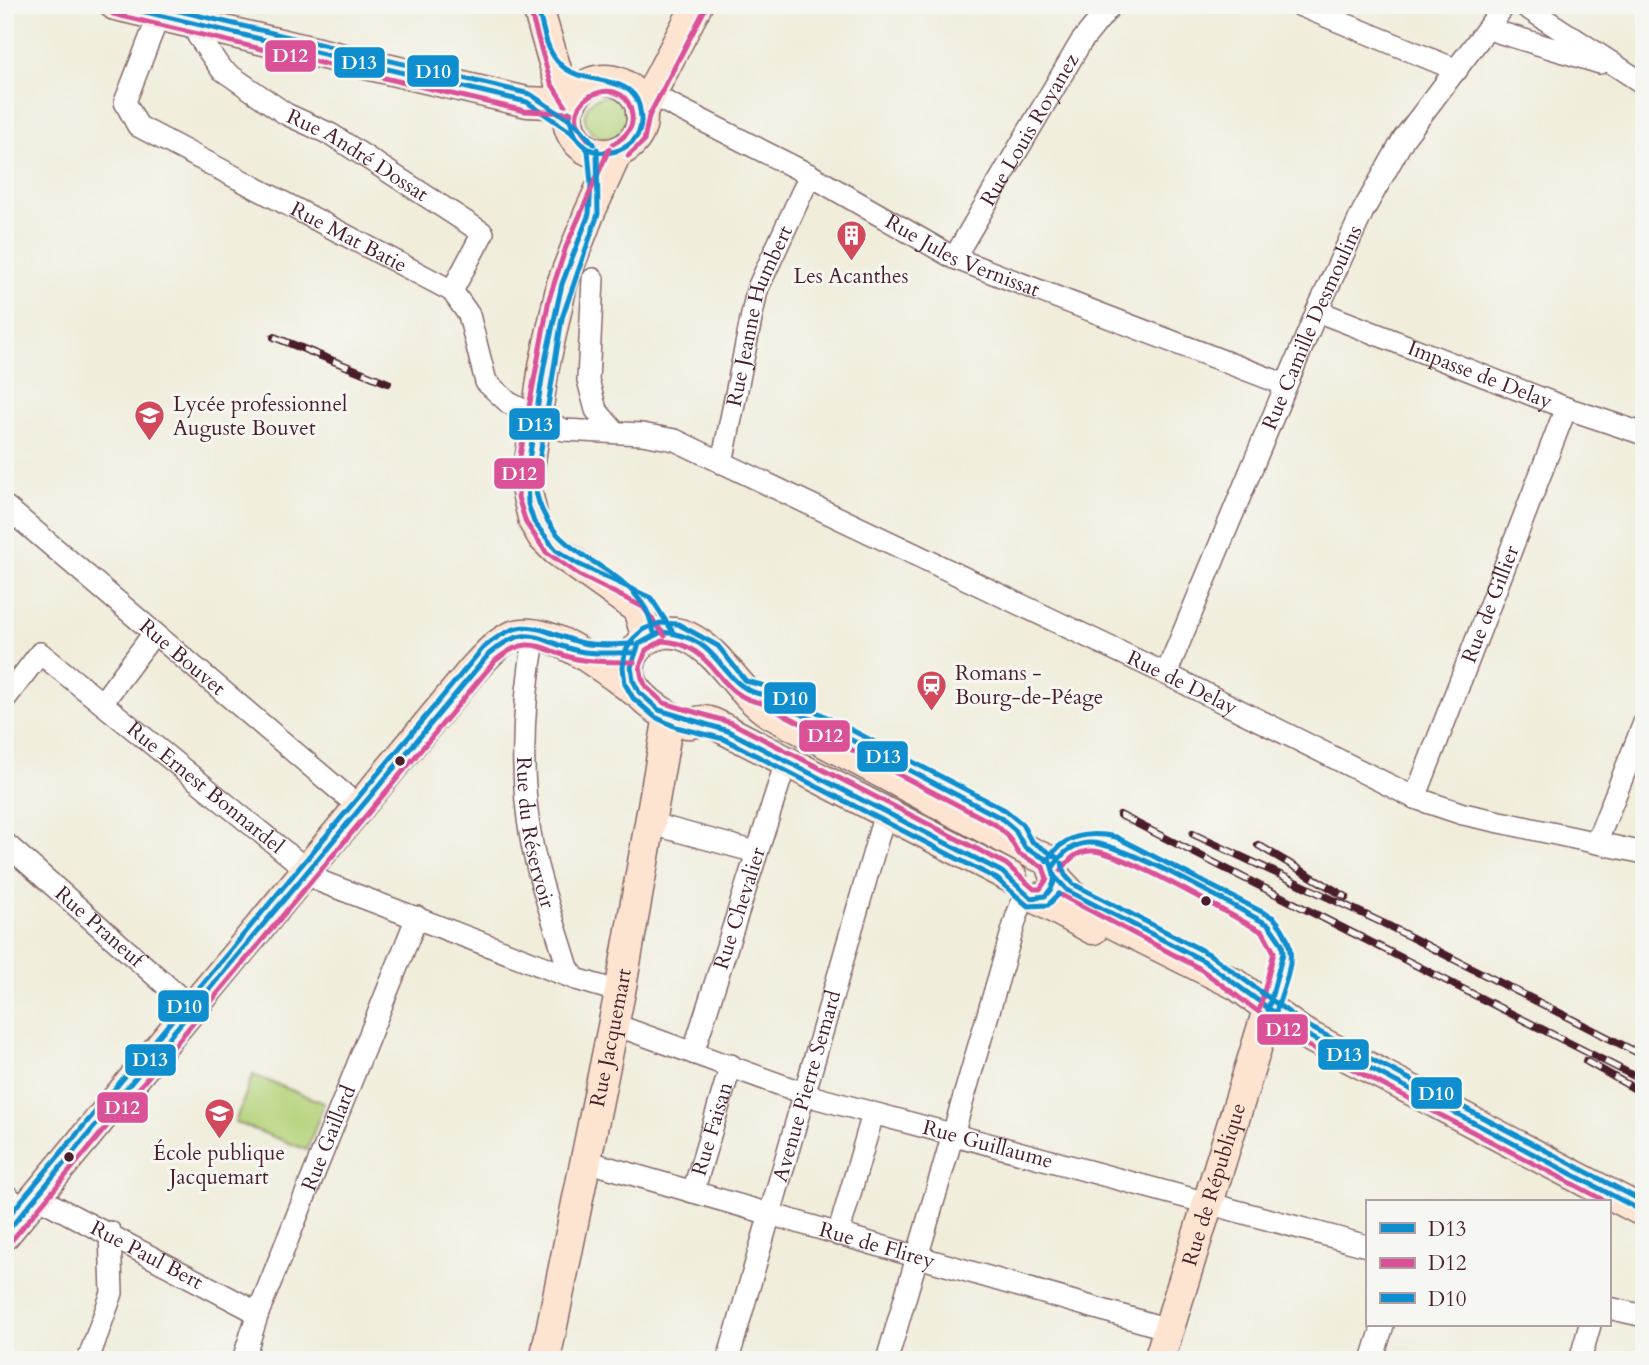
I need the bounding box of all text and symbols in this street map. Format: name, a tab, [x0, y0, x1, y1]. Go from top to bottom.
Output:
line badge: D12	[264, 39, 317, 73]
text: D12	[272, 43, 308, 69]
line badge: D13	[333, 46, 386, 79]
street label: Rue Louis Royanez	[973, 47, 1086, 211]
text: D13	[341, 50, 377, 76]
line badge: D10	[406, 54, 460, 88]
text: D10	[415, 59, 451, 85]
street label: Rue André Dossat	[282, 102, 434, 208]
street label: Rue Mat Batie	[286, 194, 412, 279]
street label: Rue Jules Vernissat	[880, 207, 1044, 304]
building icon: Les Acanthes	[834, 219, 868, 263]
street label: Rue Jeanne Humbert	[719, 220, 799, 409]
street label: Rue Camille Desmoulins	[1255, 220, 1369, 434]
place label: Les Acanthes	[793, 262, 909, 291]
street label: Impasse de Delay	[1404, 333, 1557, 416]
place label: Lycée professionnel Auguste Bouvet	[173, 390, 347, 443]
school or university icon: Lycée professionnel Auguste Bouvet	[133, 399, 167, 443]
line badge: D13	[508, 407, 561, 441]
text: D13	[517, 412, 553, 438]
line badge: D12	[493, 457, 546, 490]
text: D12	[501, 461, 537, 487]
street label: Rue de Gillier	[1454, 541, 1526, 667]
street label: Rue Bouvet	[133, 612, 232, 702]
street label: Rue de Delay	[1122, 643, 1243, 722]
place label: Romans - Bourg-de-Péage	[955, 659, 1103, 712]
station icon: Romans - Bourg-de-Péage	[915, 668, 949, 712]
line badge: D10	[763, 681, 817, 715]
text: D10	[772, 686, 808, 712]
street label: Rue Ernest Bonnardel	[121, 715, 290, 860]
line badge: D12	[798, 719, 851, 753]
text: D12	[807, 723, 843, 749]
line badge: D13	[856, 740, 909, 773]
text: D13	[865, 744, 901, 770]
unlabelled marker	[393, 754, 407, 768]
street label: Rue du Réservoir	[509, 756, 563, 912]
street label: Rue Chevalier	[706, 843, 772, 973]
street label: Rue Praneuf	[49, 879, 153, 976]
unlabelled marker	[1199, 894, 1213, 908]
street label: Rue Jacquemart	[582, 966, 638, 1109]
street label: Avenue Pierre Semard	[765, 987, 848, 1185]
line badge: D10	[157, 989, 210, 1023]
text: D10	[166, 994, 202, 1020]
line badge: D12	[1256, 1013, 1309, 1046]
text: D12	[1265, 1017, 1301, 1043]
line badge: D13	[1317, 1038, 1370, 1071]
text: D13	[1326, 1042, 1362, 1068]
line badge: D13	[124, 1043, 177, 1077]
text: D13	[132, 1047, 168, 1073]
line badge: D10	[1410, 1076, 1463, 1110]
street label: Rue Faisan	[684, 1078, 740, 1179]
street label: Rue Gaillard	[294, 1081, 363, 1195]
text: D10	[1418, 1081, 1454, 1107]
line badge: D12	[96, 1091, 149, 1124]
text: D12	[104, 1095, 140, 1121]
school or university icon: École publique Jacquemart	[202, 1096, 236, 1140]
street label: Rue de République	[1175, 1099, 1253, 1269]
street label: Rue Guillaume	[919, 1113, 1056, 1175]
place label: École publique Jacquemart	[153, 1139, 285, 1192]
unlabelled marker	[62, 1150, 76, 1164]
legend	[1366, 1200, 1610, 1326]
street label: Rue Paul Bert	[85, 1213, 208, 1296]
street label: Rue de Flirey	[816, 1215, 938, 1275]
text: D13	[1428, 1215, 1467, 1244]
text: D12	[1428, 1249, 1467, 1278]
text: D10	[1428, 1285, 1467, 1314]

